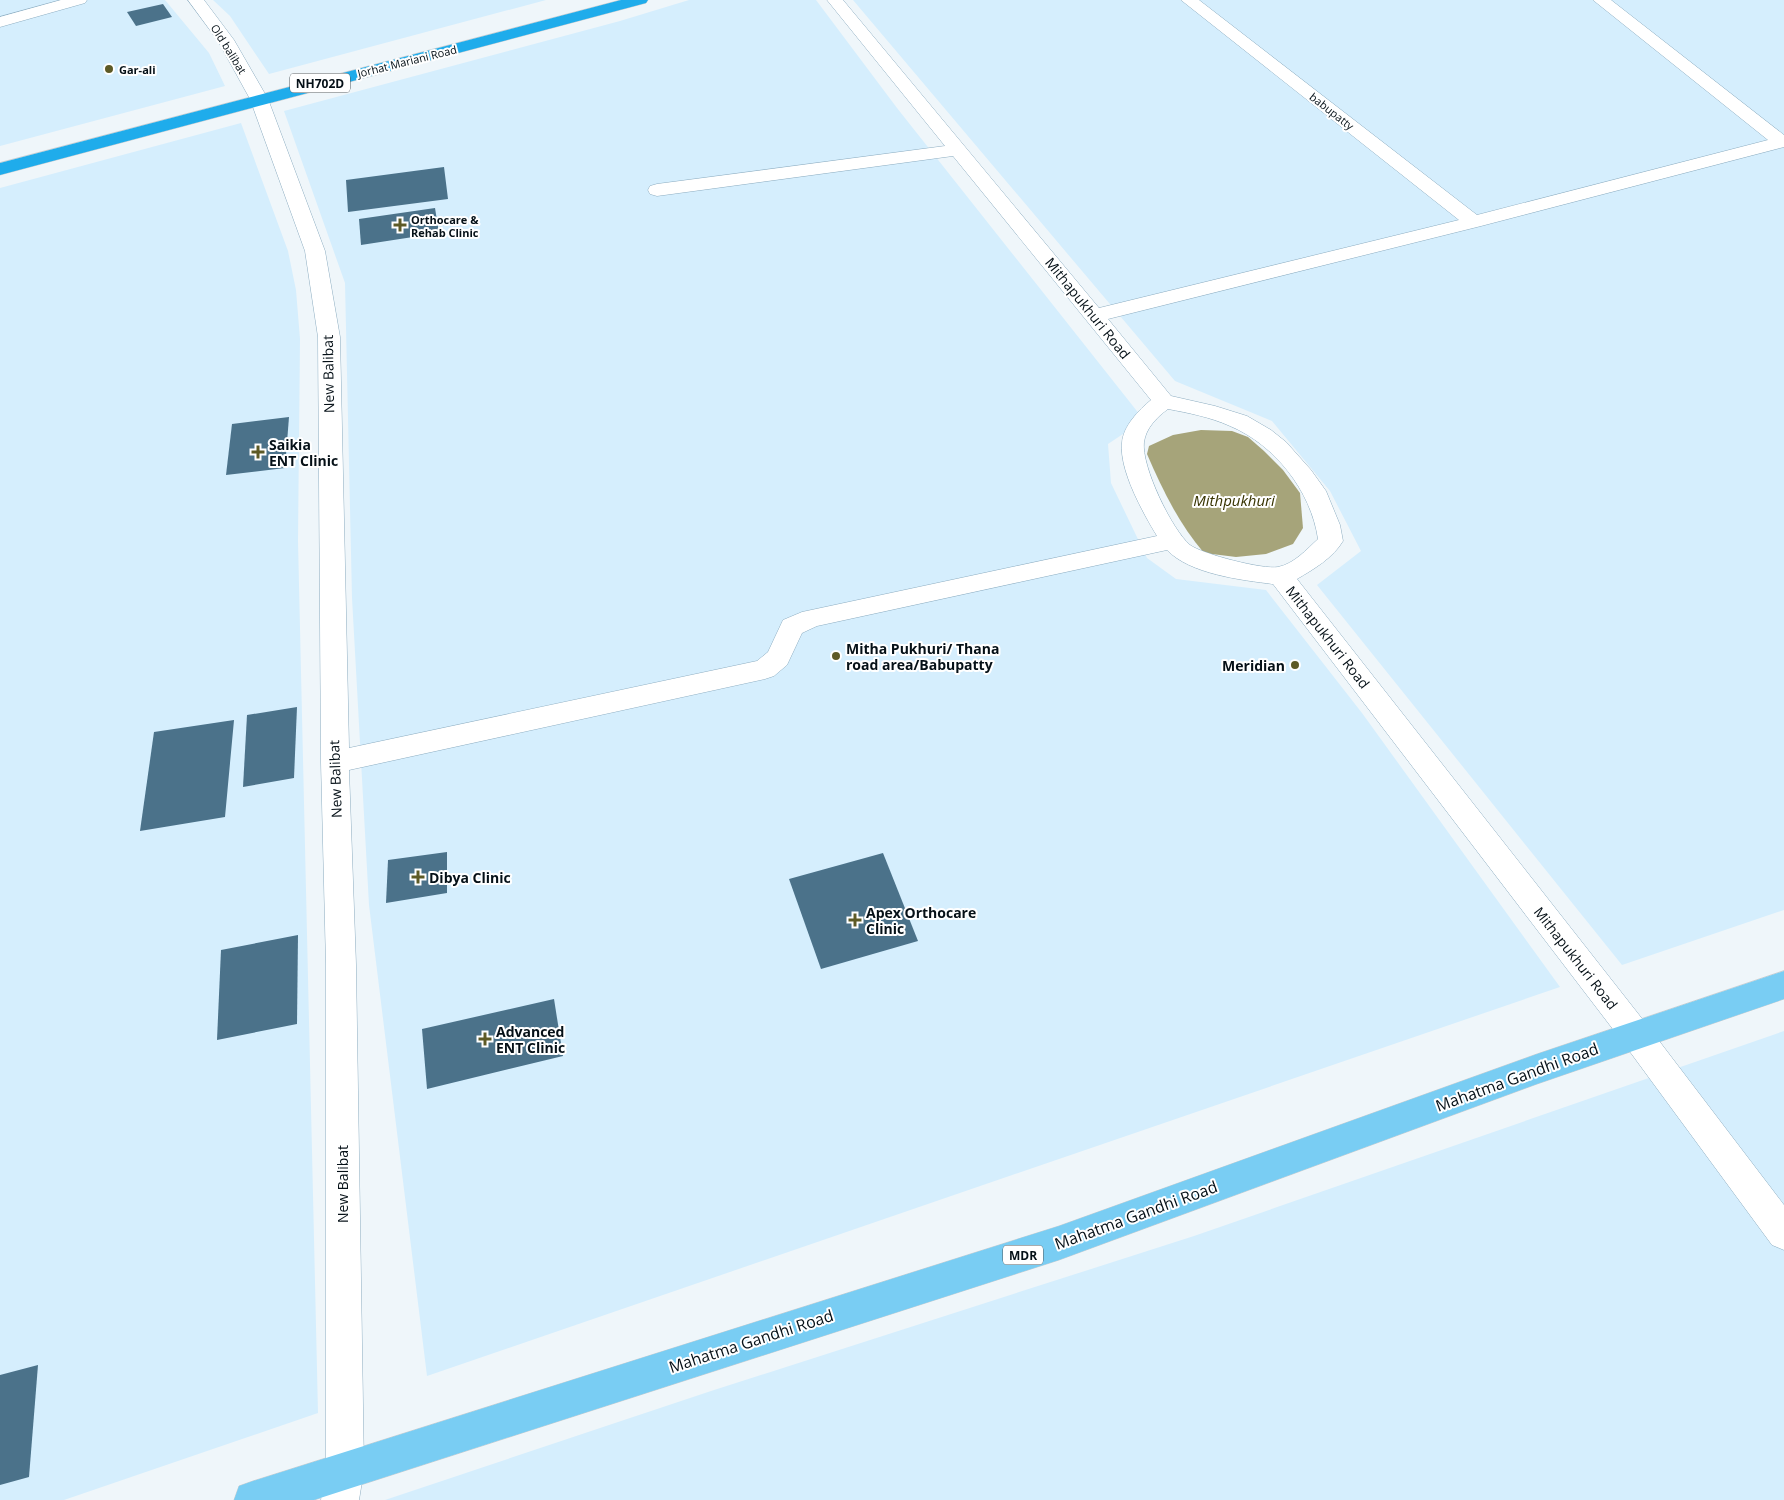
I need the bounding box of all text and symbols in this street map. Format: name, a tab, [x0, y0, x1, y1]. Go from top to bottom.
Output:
street label: Old balibat	[208, 21, 250, 77]
street label: Jorhat Mariani Road	[355, 41, 458, 81]
place label: Gar-ali	[119, 62, 156, 77]
marker: Gar-ali	[103, 63, 115, 75]
road number: NH702D	[290, 74, 350, 92]
street label: babupatty	[1307, 89, 1358, 133]
place label: Orthocare & Rehab Clinic	[411, 212, 479, 240]
marker: Orthocare & Rehab Clinic	[393, 218, 407, 232]
street label: Mithapukhuri Road	[1041, 253, 1135, 363]
street label: New Balibat	[318, 335, 338, 413]
place label: Saikia ENT Clinic	[269, 435, 338, 470]
marker: Saikia ENT Clinic	[251, 445, 265, 459]
water label: Mithpukhuri	[1193, 490, 1275, 510]
street label: Mithapukhuri Road	[1282, 582, 1374, 692]
place label: Mitha Pukhuri/ Thana road area/Babupatty	[846, 639, 999, 674]
marker: Mitha Pukhuri/ Thana road area/Babupatty	[830, 650, 842, 662]
place label: Meridian	[1222, 656, 1285, 675]
marker: Meridian	[1289, 659, 1301, 671]
street label: New Balibat	[324, 740, 346, 818]
place label: Dibya Clinic	[429, 868, 511, 887]
marker: Dibya Clinic	[411, 870, 425, 884]
place label: Apex Orthocare Clinic	[866, 903, 976, 938]
street label: Mithapukhuri Road	[1530, 903, 1622, 1013]
marker: Apex Orthocare Clinic	[848, 913, 862, 927]
place label: Advanced ENT Clinic	[496, 1022, 565, 1057]
marker: Advanced ENT Clinic	[478, 1032, 492, 1046]
street label: Mahatma Gandhi Road	[1432, 1037, 1602, 1117]
street label: New Balibat	[333, 1145, 352, 1223]
street label: Mahatma Gandhi Road	[1051, 1175, 1221, 1255]
road number: MDR	[1003, 1246, 1043, 1264]
street label: Mahatma Gandhi Road	[666, 1304, 836, 1378]

